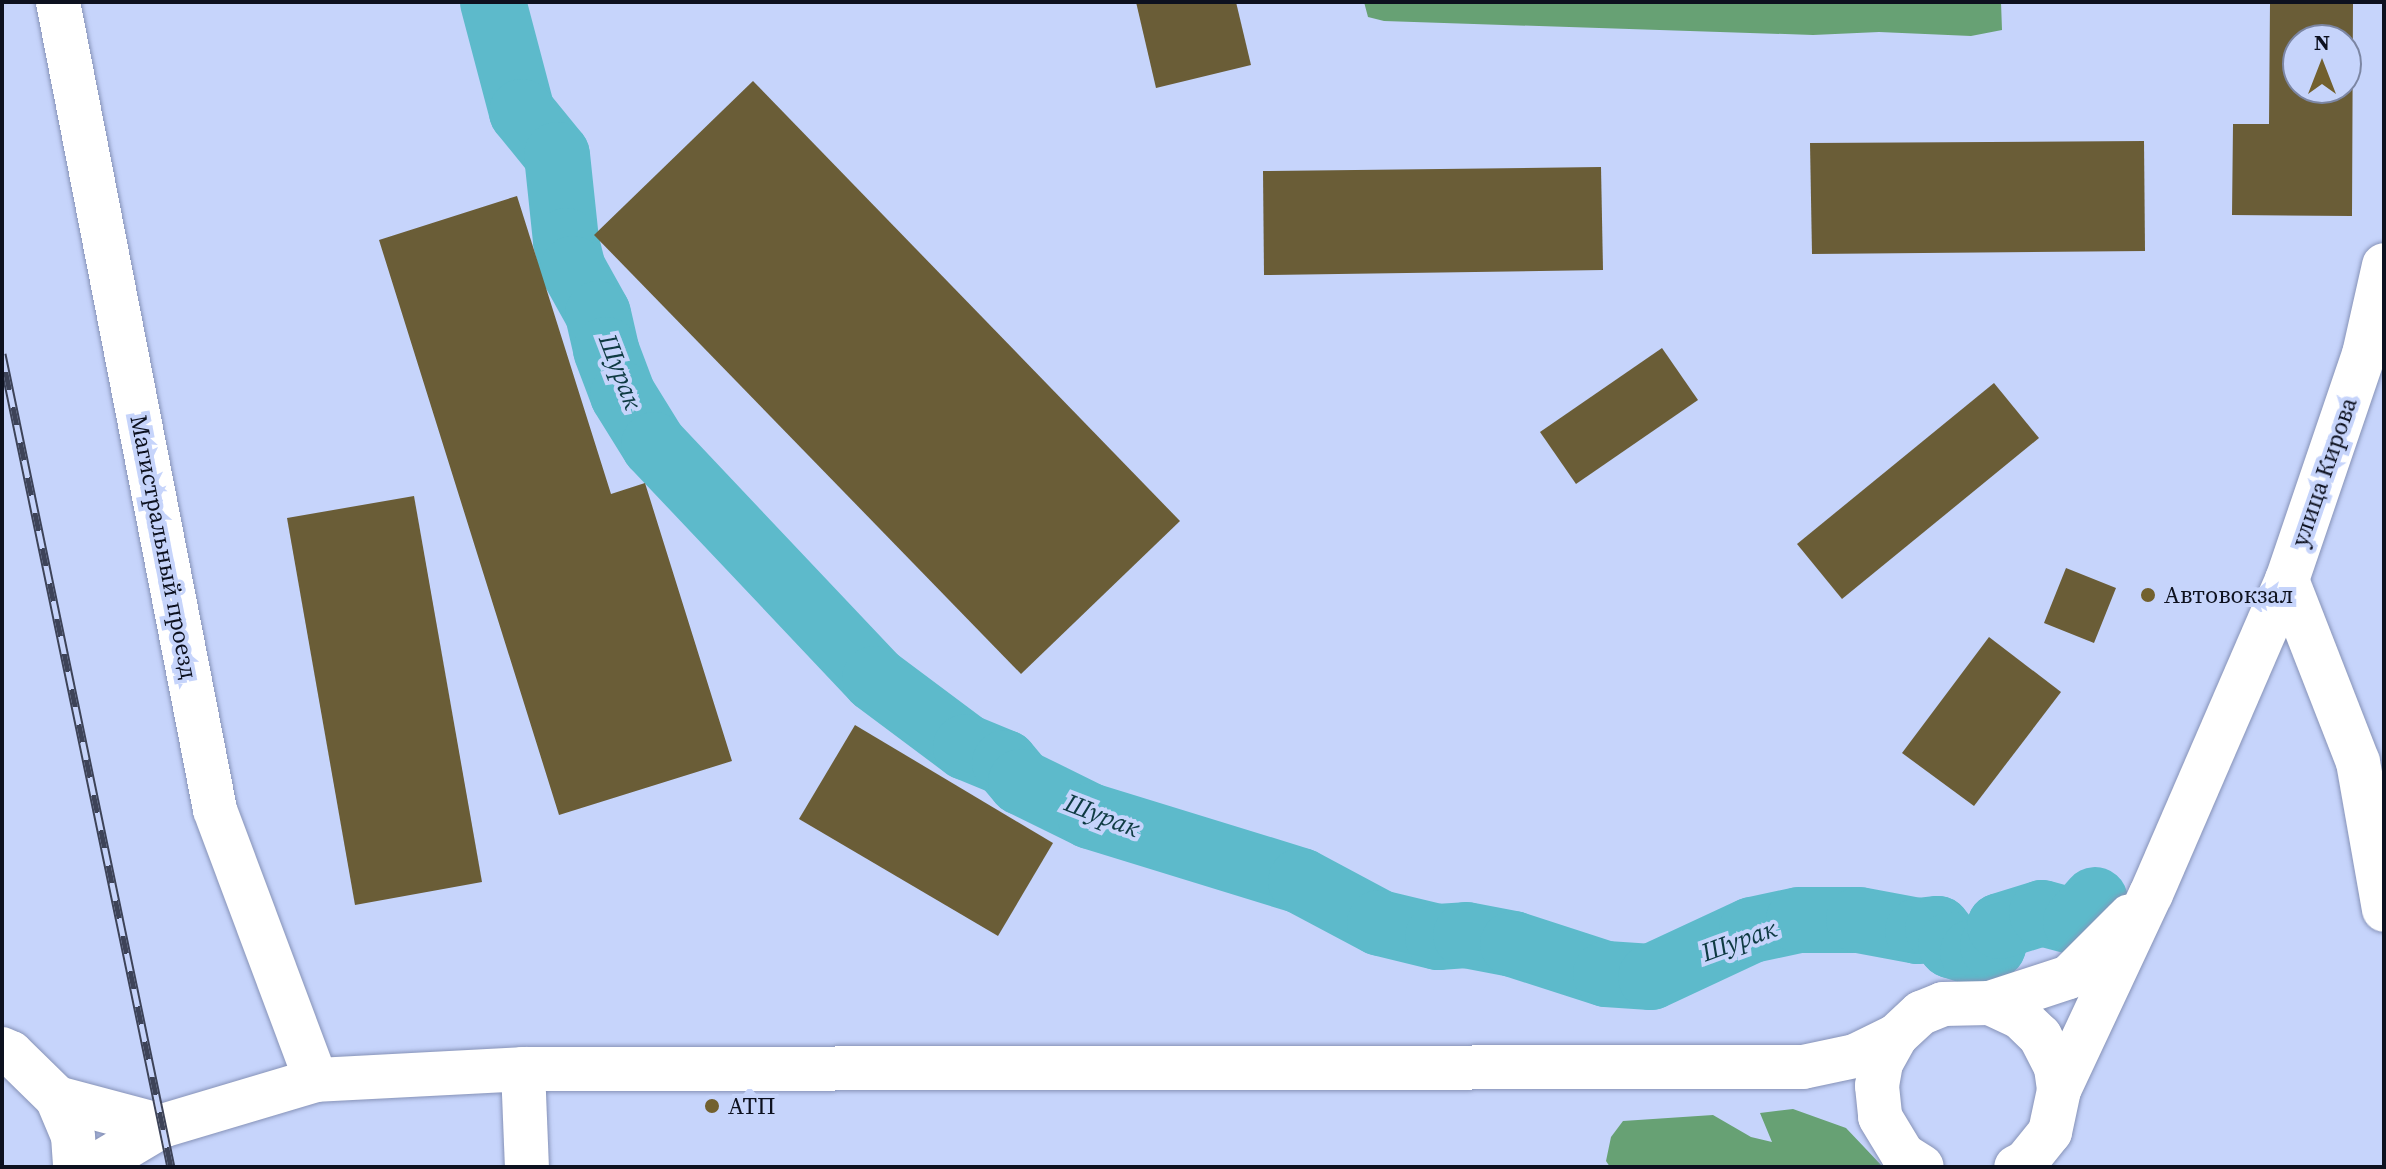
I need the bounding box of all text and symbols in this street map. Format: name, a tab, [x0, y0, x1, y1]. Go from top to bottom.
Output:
north arrow	[2282, 24, 2362, 104]
text: N	[2314, 27, 2330, 57]
water label: Шурак	[592, 330, 648, 414]
street label: улица Кирова	[2285, 394, 2363, 550]
street label: Магистральный проезд	[124, 413, 204, 681]
place label: Автовокзал	[2164, 581, 2293, 609]
marker: Автовокзал	[2139, 586, 2157, 604]
water label: Шурак	[1060, 788, 1144, 844]
water label: Шурак	[1697, 913, 1781, 969]
place label: АТП	[728, 1092, 776, 1120]
marker: АТП	[703, 1097, 721, 1115]

